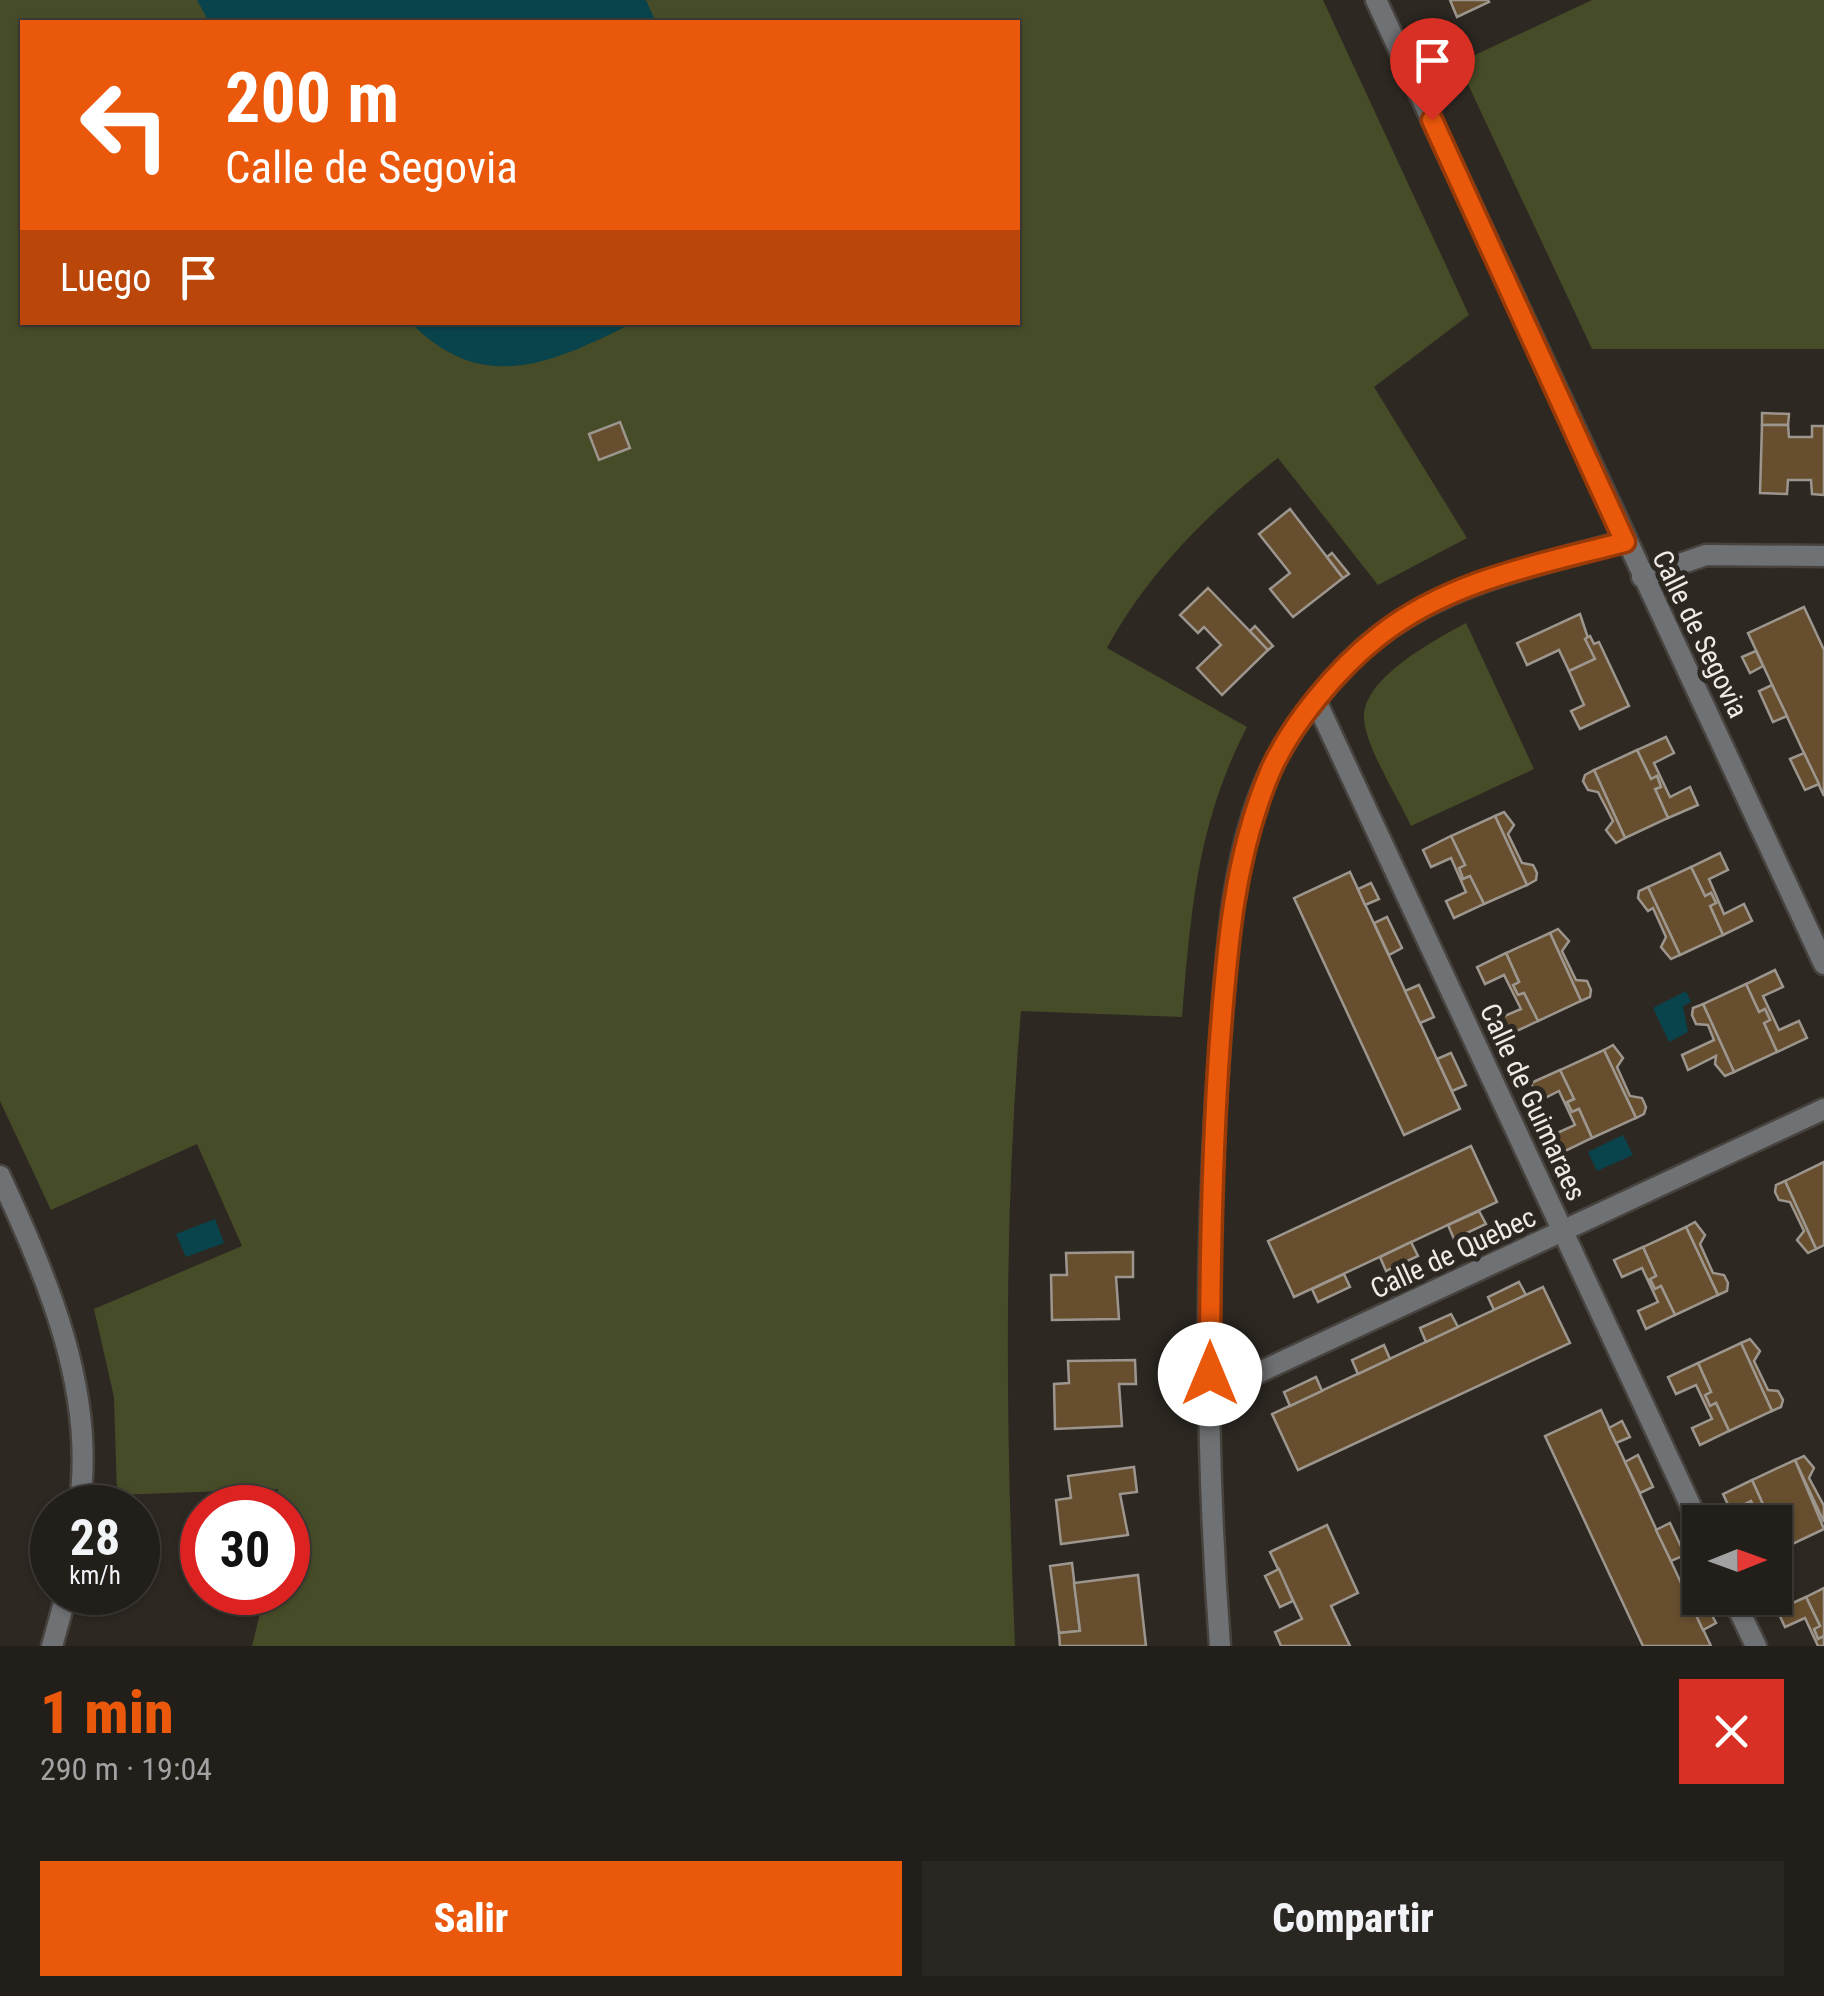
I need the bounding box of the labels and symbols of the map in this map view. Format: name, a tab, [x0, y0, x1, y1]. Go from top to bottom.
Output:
pin	[1390, 18, 1475, 121]
street label: Calle de Segovia	[1645, 545, 1755, 723]
street label: Calle de Guimaraes	[1473, 998, 1593, 1206]
street label: Calle de Quebec	[1365, 1200, 1541, 1306]
position arrow	[1158, 1322, 1262, 1426]
speed limit sign: 30	[180, 1485, 310, 1615]
north arrow	[1682, 1505, 1792, 1615]

